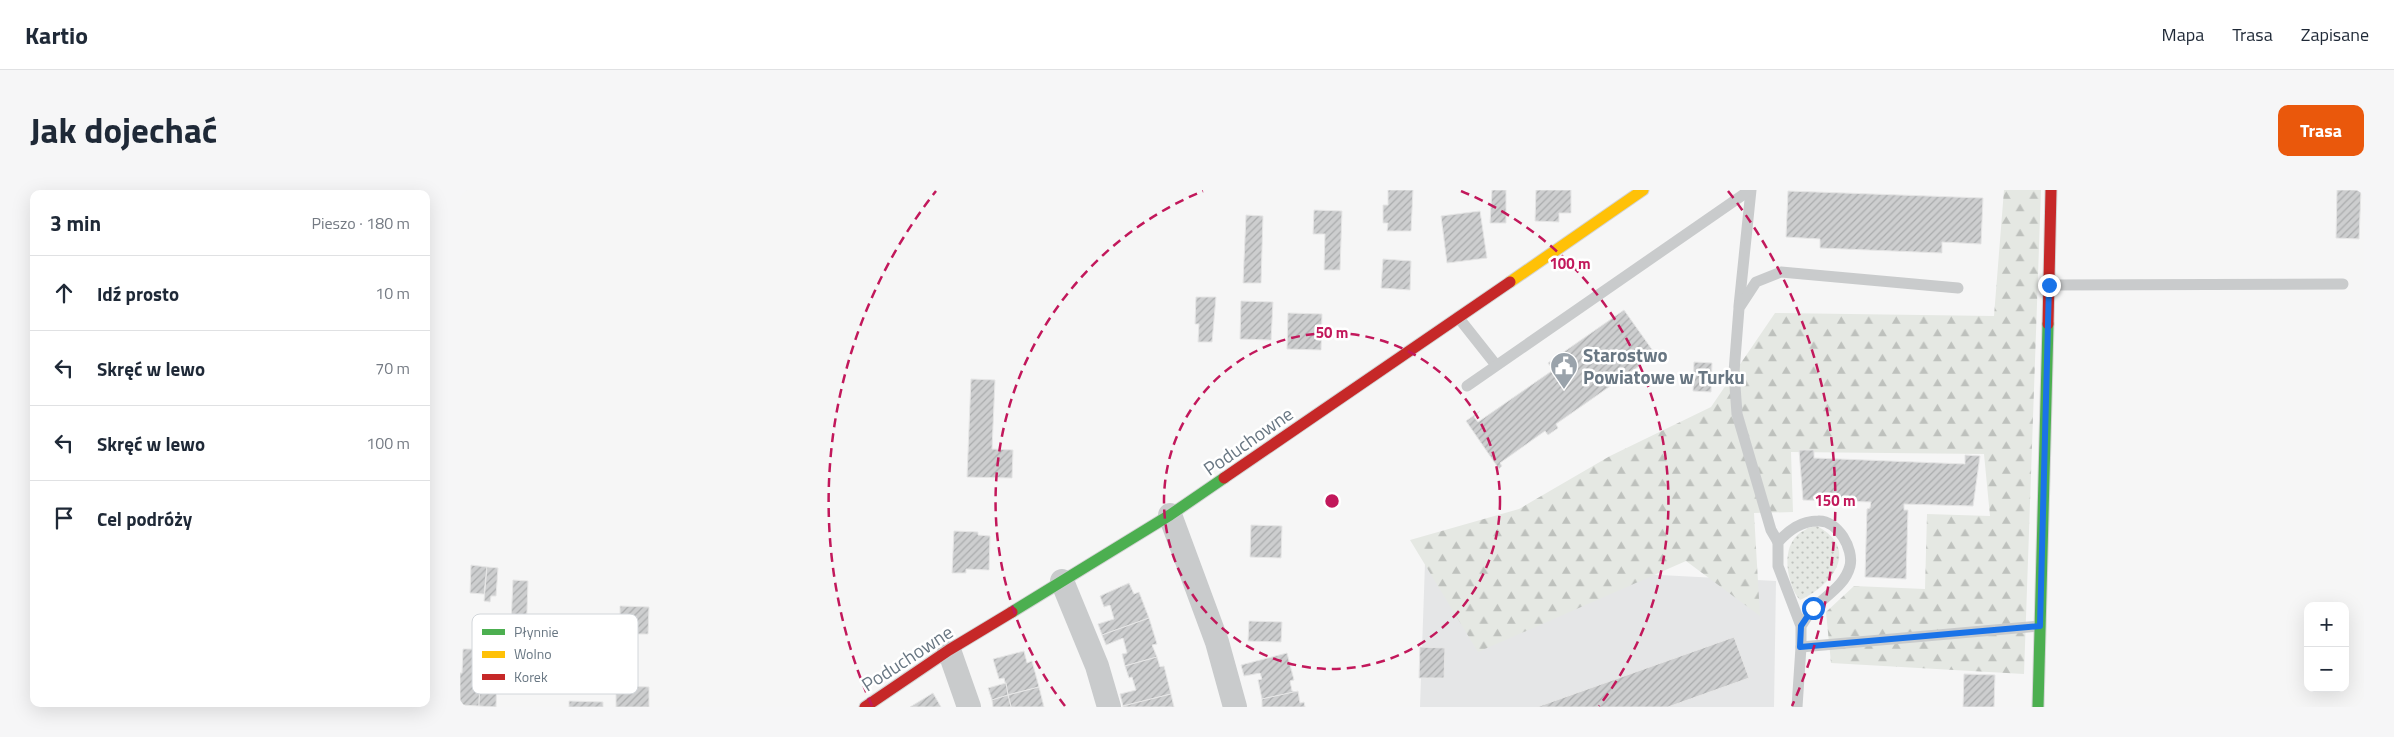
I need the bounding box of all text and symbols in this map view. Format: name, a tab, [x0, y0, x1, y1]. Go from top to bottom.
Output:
text: Kartio	[25, 17, 88, 53]
text: Mapa	[2162, 21, 2204, 48]
text: Trasa	[2232, 21, 2273, 48]
text: Zapisane	[2301, 21, 2369, 48]
text: Jak dojechać	[30, 103, 217, 157]
button: Trasa	[2278, 105, 2364, 156]
text: 3 min	[50, 207, 101, 239]
text: Pieszo · 180 m	[312, 211, 410, 235]
text: 100 m	[1549, 252, 1591, 275]
route end	[2038, 274, 2061, 297]
icon: ahead	[50, 279, 78, 307]
text: Idź prosto	[97, 279, 179, 308]
text: 10 m	[375, 281, 410, 305]
text: 50 m	[1316, 321, 1348, 344]
place label: Starostwo Powiatowe w Turku	[1583, 340, 1745, 391]
public building icon: Starostwo Powiatowe w Turku	[1549, 351, 1579, 390]
icon: left	[50, 354, 78, 382]
text: Skręć w lewo	[97, 354, 205, 383]
text: 70 m	[375, 356, 410, 380]
street label: Poduchowne	[1197, 399, 1299, 482]
icon: left	[50, 429, 78, 457]
text: Skręć w lewo	[97, 429, 205, 458]
text: 100 m	[366, 431, 410, 455]
text: 150 m	[1814, 489, 1856, 512]
centre of rings	[1323, 492, 1341, 510]
icon: arrive	[50, 504, 78, 532]
text: Cel podróży	[97, 504, 192, 533]
route start	[1802, 597, 1825, 620]
map controls	[2304, 602, 2349, 692]
button: +	[2304, 602, 2349, 647]
legend	[472, 614, 638, 694]
street label: Poduchowne	[855, 617, 958, 698]
text: Płynnie	[514, 621, 559, 642]
text: Wolno	[514, 643, 552, 664]
button: −	[2304, 647, 2349, 692]
text: Korek	[514, 666, 548, 687]

